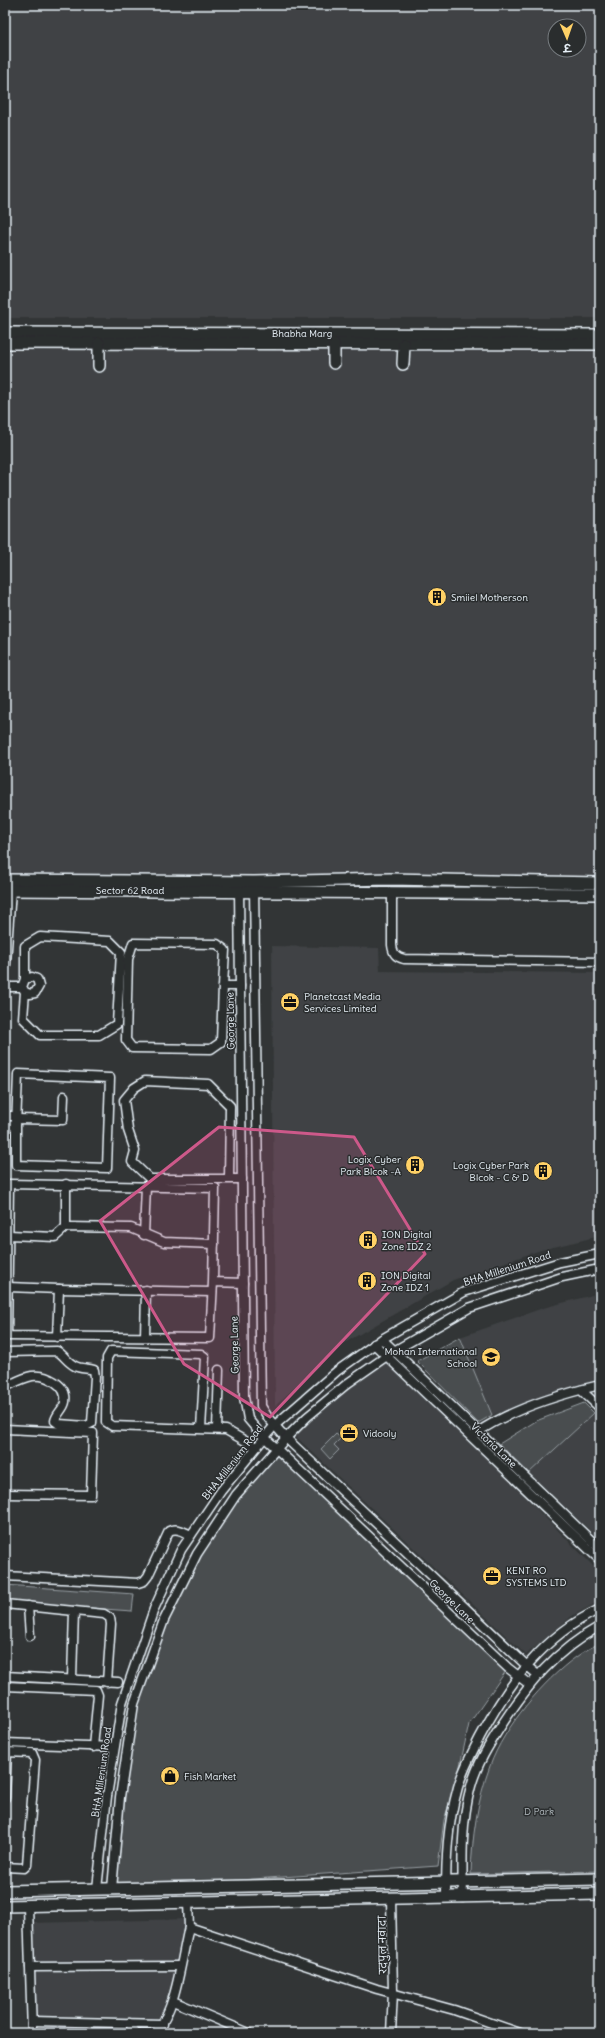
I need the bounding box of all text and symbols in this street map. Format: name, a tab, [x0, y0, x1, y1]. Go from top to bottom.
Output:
north arrow	[547, 18, 587, 58]
text: उ	[562, 41, 572, 55]
street label: Bhabha Marg	[272, 327, 332, 340]
building icon: Smiiel Motherson	[426, 586, 448, 608]
place label: Smiiel Motherson	[451, 591, 528, 604]
street label: Sector 62 Road	[96, 884, 164, 897]
place label: Planetcast Media Services Limited	[304, 990, 381, 1015]
office icon: Planetcast Media Services Limited	[279, 991, 301, 1013]
street label: George Lane	[223, 992, 238, 1050]
place label: Logix Cyber Park Blcok -A	[340, 1153, 402, 1178]
building icon: Logix Cyber Park Blcok -A	[404, 1154, 426, 1176]
place label: Logix Cyber Park Blcok - C & D	[453, 1159, 529, 1184]
building icon: Logix Cyber Park Blcok - C & D	[532, 1160, 554, 1182]
place label: ION Digital Zone IDZ 2	[382, 1228, 432, 1253]
building icon: ION Digital Zone IDZ 2	[357, 1229, 379, 1251]
street label: BHA Millenium Road	[462, 1248, 553, 1289]
place label: ION Digital Zone IDZ 1	[381, 1269, 431, 1294]
building icon: ION Digital Zone IDZ 1	[356, 1270, 378, 1292]
street label: George Lane	[227, 1316, 242, 1374]
place label: Mohan International School	[385, 1345, 477, 1370]
school or university icon: Mohan International School	[480, 1346, 502, 1368]
street label: Victoria Lane	[468, 1420, 519, 1471]
street label: BHA Millenium Road	[199, 1422, 266, 1502]
office icon: Vidooly	[338, 1422, 360, 1444]
place label: Vidooly	[363, 1427, 397, 1440]
place label: KENT RO SYSTEMS LTD	[506, 1564, 567, 1589]
office icon: KENT RO SYSTEMS LTD	[481, 1565, 503, 1587]
street label: George Lane	[426, 1577, 477, 1626]
street label: BHA Millenium Road	[89, 1726, 114, 1818]
shop icon: Fish Market	[159, 1765, 181, 1787]
place label: Fish Market	[184, 1770, 237, 1783]
park label: D Park	[524, 1805, 554, 1818]
street label: रदपुल नवादा	[375, 1915, 391, 1975]

